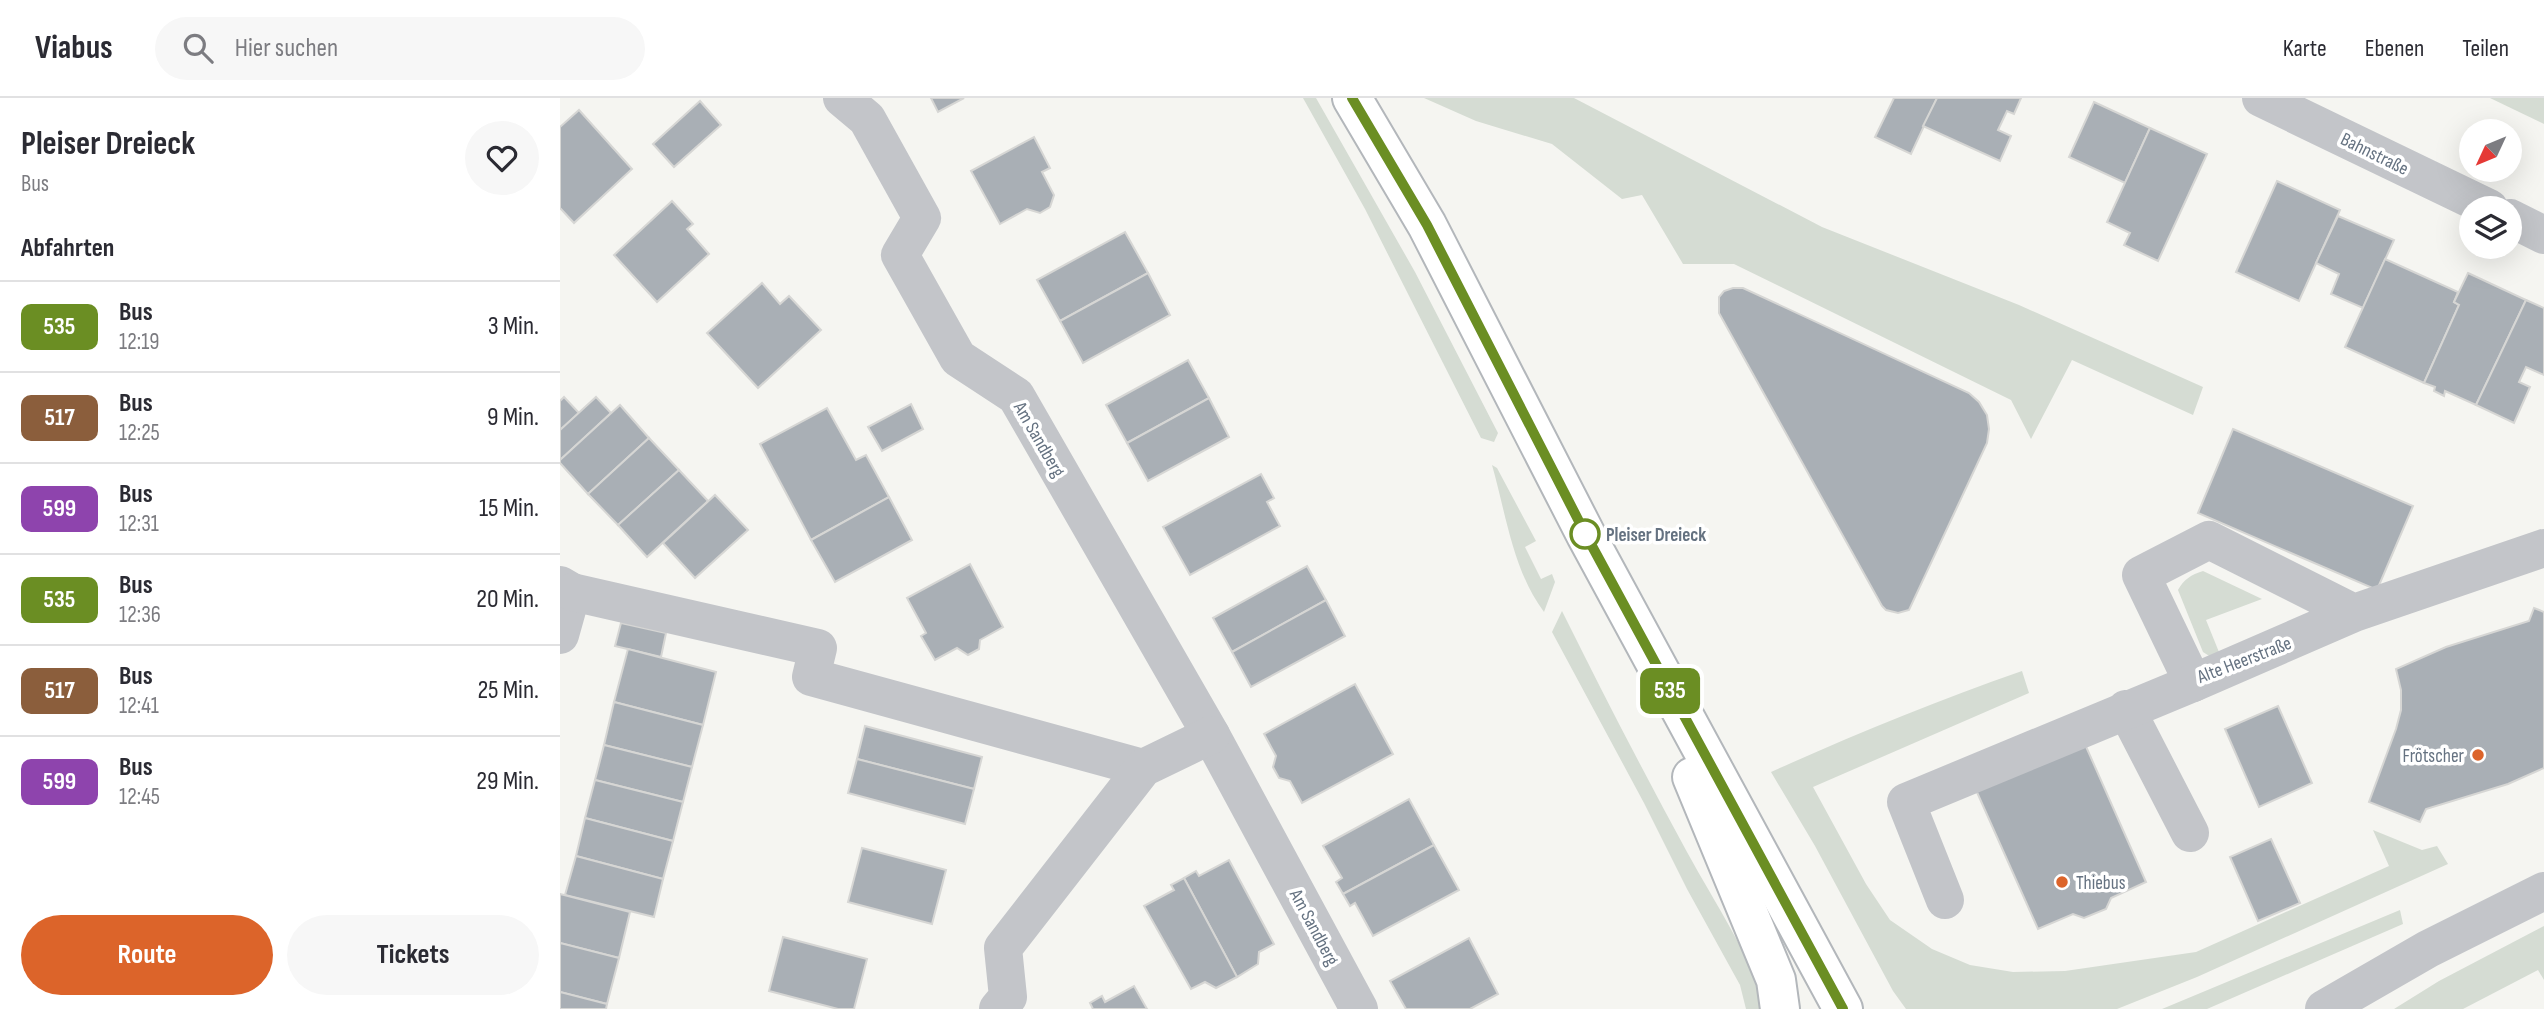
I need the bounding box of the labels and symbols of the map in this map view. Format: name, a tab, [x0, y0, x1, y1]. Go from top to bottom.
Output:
north arrow	[2459, 119, 2522, 182]
street label: Bahnstraße	[2337, 128, 2412, 181]
street label: Am Sandberg	[1007, 397, 1070, 482]
marker: Pleiser Dreieck	[1570, 519, 1600, 549]
place label: Pleiser Dreieck	[1606, 524, 1706, 547]
street label: Alte Heerstraße	[2193, 632, 2295, 689]
line badge: 535	[1630, 668, 1710, 714]
place label: Frötscher	[2402, 745, 2465, 768]
marker: Frötscher	[2470, 747, 2486, 763]
place label: Thiebus	[2076, 872, 2126, 895]
marker: Thiebus	[2054, 874, 2070, 890]
street label: Am Sandberg	[1284, 885, 1344, 970]

